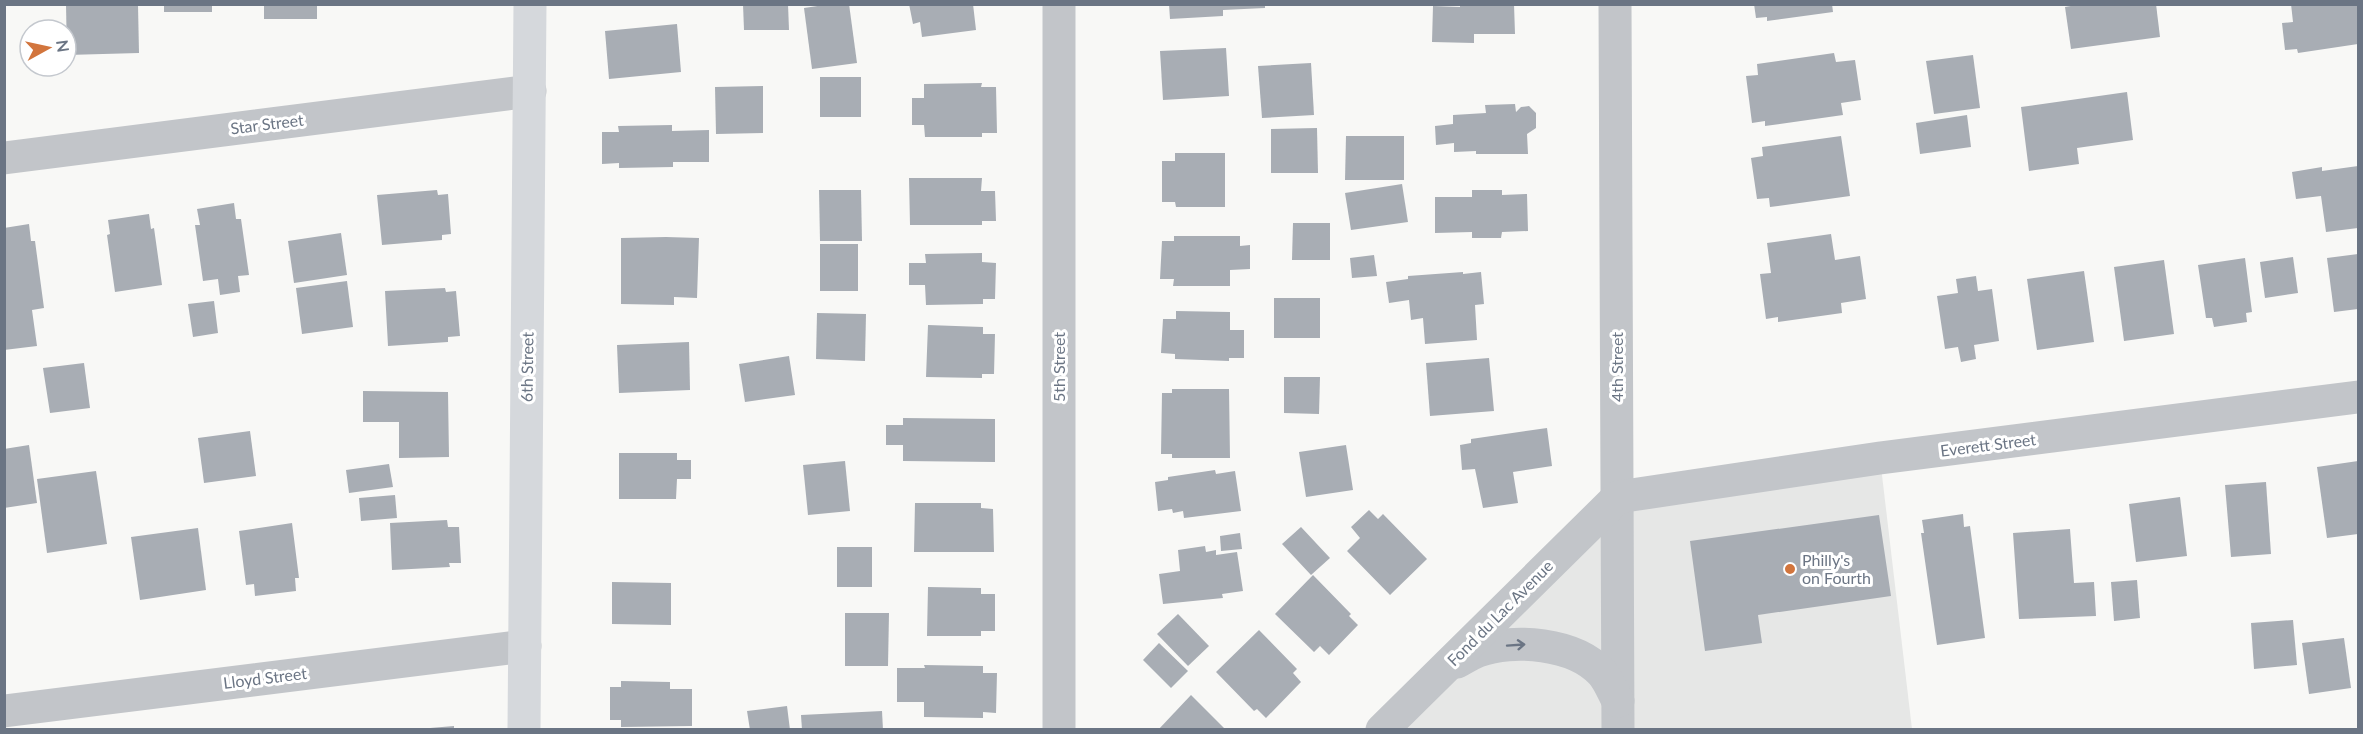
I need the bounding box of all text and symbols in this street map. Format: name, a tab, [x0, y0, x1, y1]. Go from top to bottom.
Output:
north arrow	[18, 18, 78, 78]
text: N	[53, 38, 74, 53]
street label: Star Street	[229, 110, 305, 137]
street label: 6th Street	[516, 331, 537, 402]
street label: 5th Street	[1049, 332, 1068, 402]
street label: 4th Street	[1607, 332, 1626, 402]
street label: Everett Street	[1939, 429, 2037, 460]
place label: Philly's on Fourth	[1802, 550, 1871, 587]
street label: Fond du Lac Avenue	[1443, 556, 1556, 669]
marker: Philly's on Fourth	[1783, 562, 1797, 576]
one-way arrow	[1506, 640, 1526, 651]
street label: Lloyd Street	[222, 663, 308, 692]

